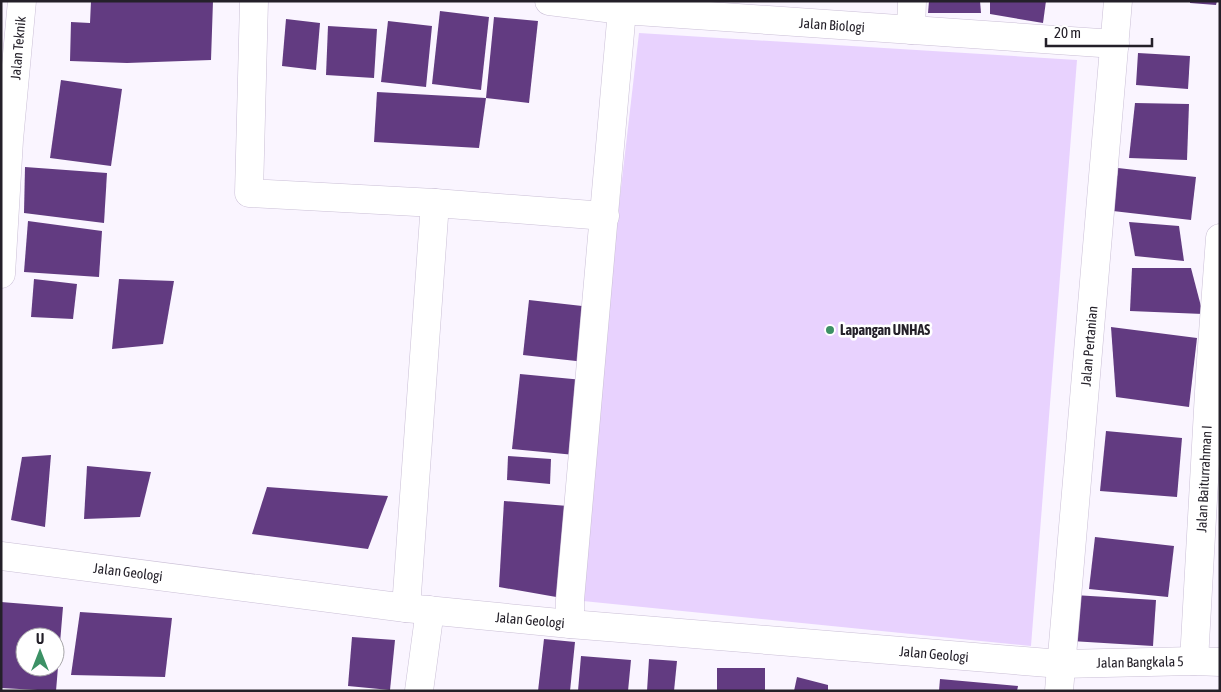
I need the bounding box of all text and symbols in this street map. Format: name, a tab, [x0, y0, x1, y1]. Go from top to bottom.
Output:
street label: Jalan Teknik	[7, 15, 29, 81]
street label: Jalan Biologi	[799, 15, 865, 35]
scale bar	[1046, 15, 1152, 47]
text: 20 m	[1054, 24, 1081, 41]
street label: Jalan Pertanian	[1078, 305, 1100, 387]
place label: Lapangan UNHAS	[840, 322, 930, 338]
marker: Lapangan UNHAS	[824, 324, 836, 336]
street label: Jalan Baiturrahman I	[1193, 425, 1215, 533]
street label: Jalan Geologi	[92, 560, 164, 584]
street label: Jalan Geologi	[495, 609, 565, 631]
north arrow	[15, 627, 65, 677]
text: U	[36, 631, 44, 647]
street label: Jalan Geologi	[899, 643, 969, 665]
street label: Jalan Bangkala 5	[1096, 653, 1184, 671]

